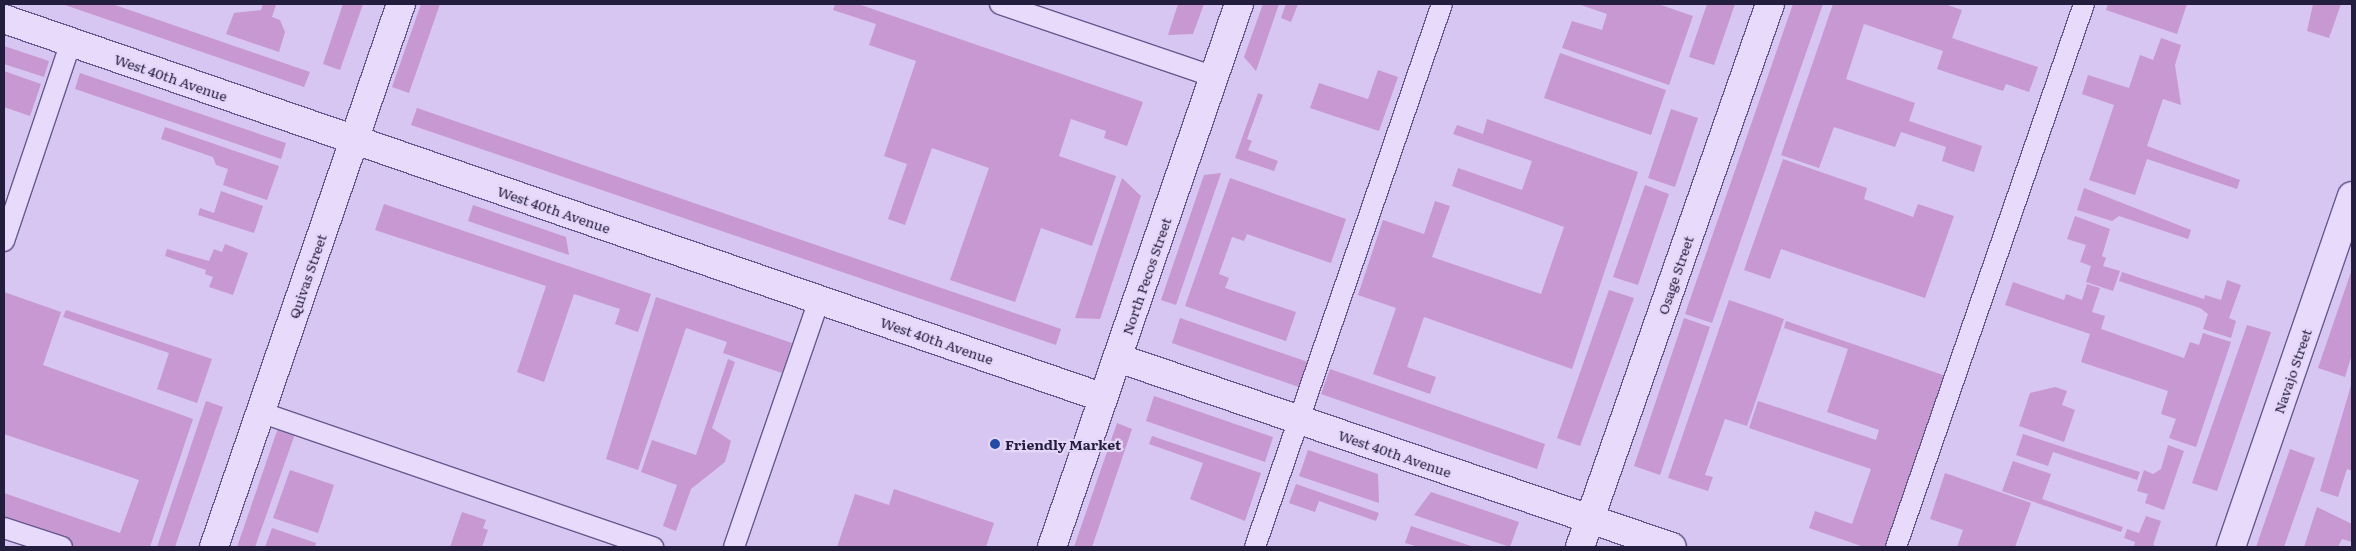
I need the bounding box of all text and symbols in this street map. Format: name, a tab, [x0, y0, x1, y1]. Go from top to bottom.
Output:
street label: West 40th Avenue	[112, 50, 230, 104]
street label: West 40th Avenue	[495, 182, 613, 236]
street label: North Pecos Street	[1118, 215, 1174, 337]
street label: Quivas Street	[285, 231, 329, 321]
street label: Osage Street	[1654, 233, 1696, 317]
street label: West 40th Avenue	[878, 313, 996, 367]
street label: Navajo Street	[2270, 326, 2314, 416]
street label: West 40th Avenue	[1336, 426, 1454, 480]
place label: Friendly Market	[1005, 436, 1121, 452]
marker: Friendly Market	[989, 438, 1001, 450]

